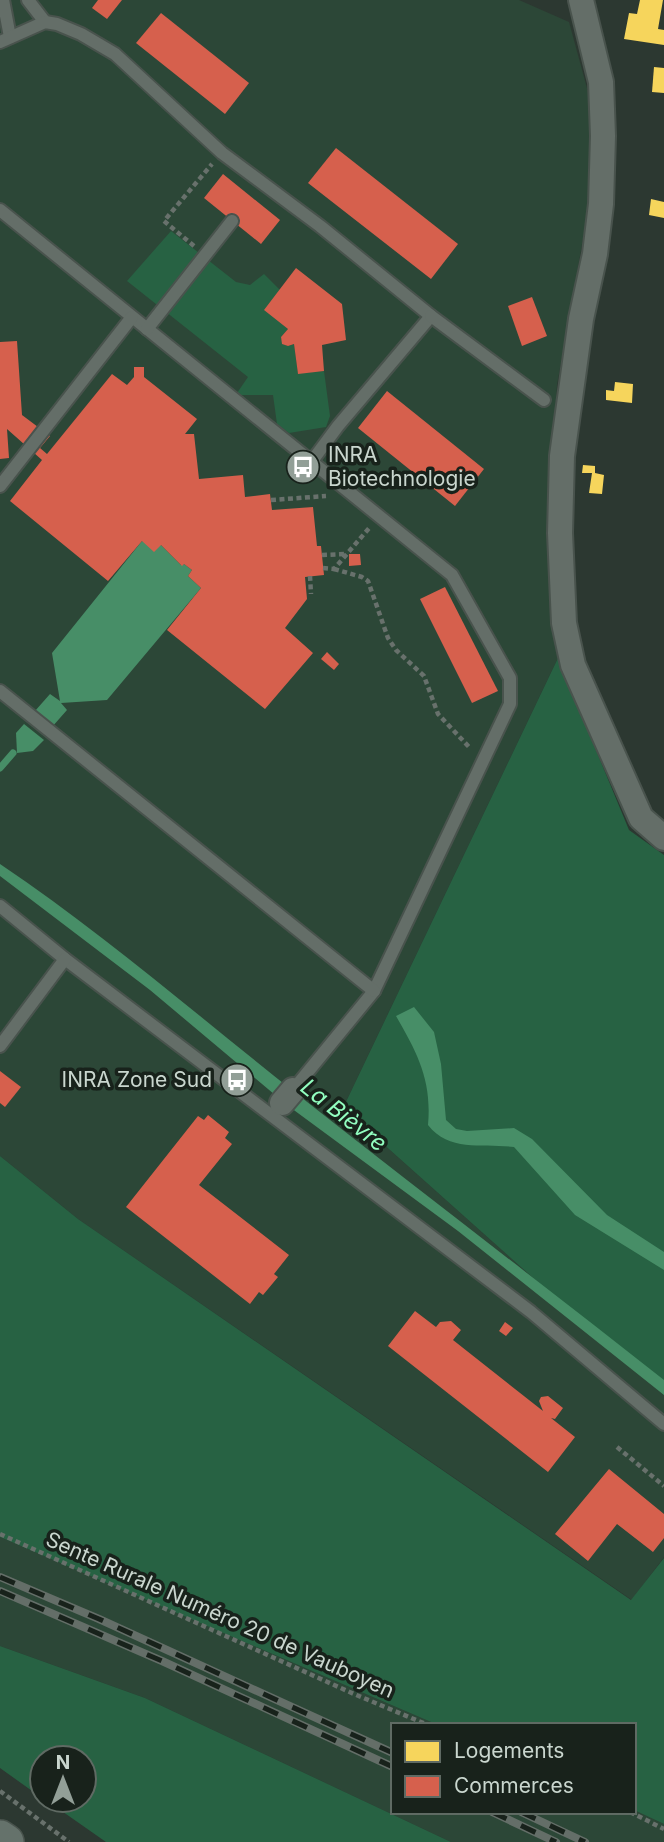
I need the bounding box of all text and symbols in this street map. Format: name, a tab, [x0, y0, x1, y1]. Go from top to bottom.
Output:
place label: INRA Biotechnologie	[328, 442, 476, 491]
bus stop icon: INRA Biotechnologie	[284, 448, 322, 486]
bus stop icon: INRA Zone Sud	[218, 1061, 256, 1099]
place label: INRA Zone Sud	[62, 1067, 212, 1092]
water label: La Bièvre	[295, 1073, 393, 1157]
street label: Sente Rurale Numéro 20 de Vauboyen	[42, 1526, 398, 1703]
legend	[391, 1723, 636, 1814]
text: Logements	[454, 1738, 564, 1763]
north arrow	[28, 1744, 98, 1814]
text: N	[56, 1751, 70, 1774]
text: Commerces	[454, 1773, 574, 1798]

